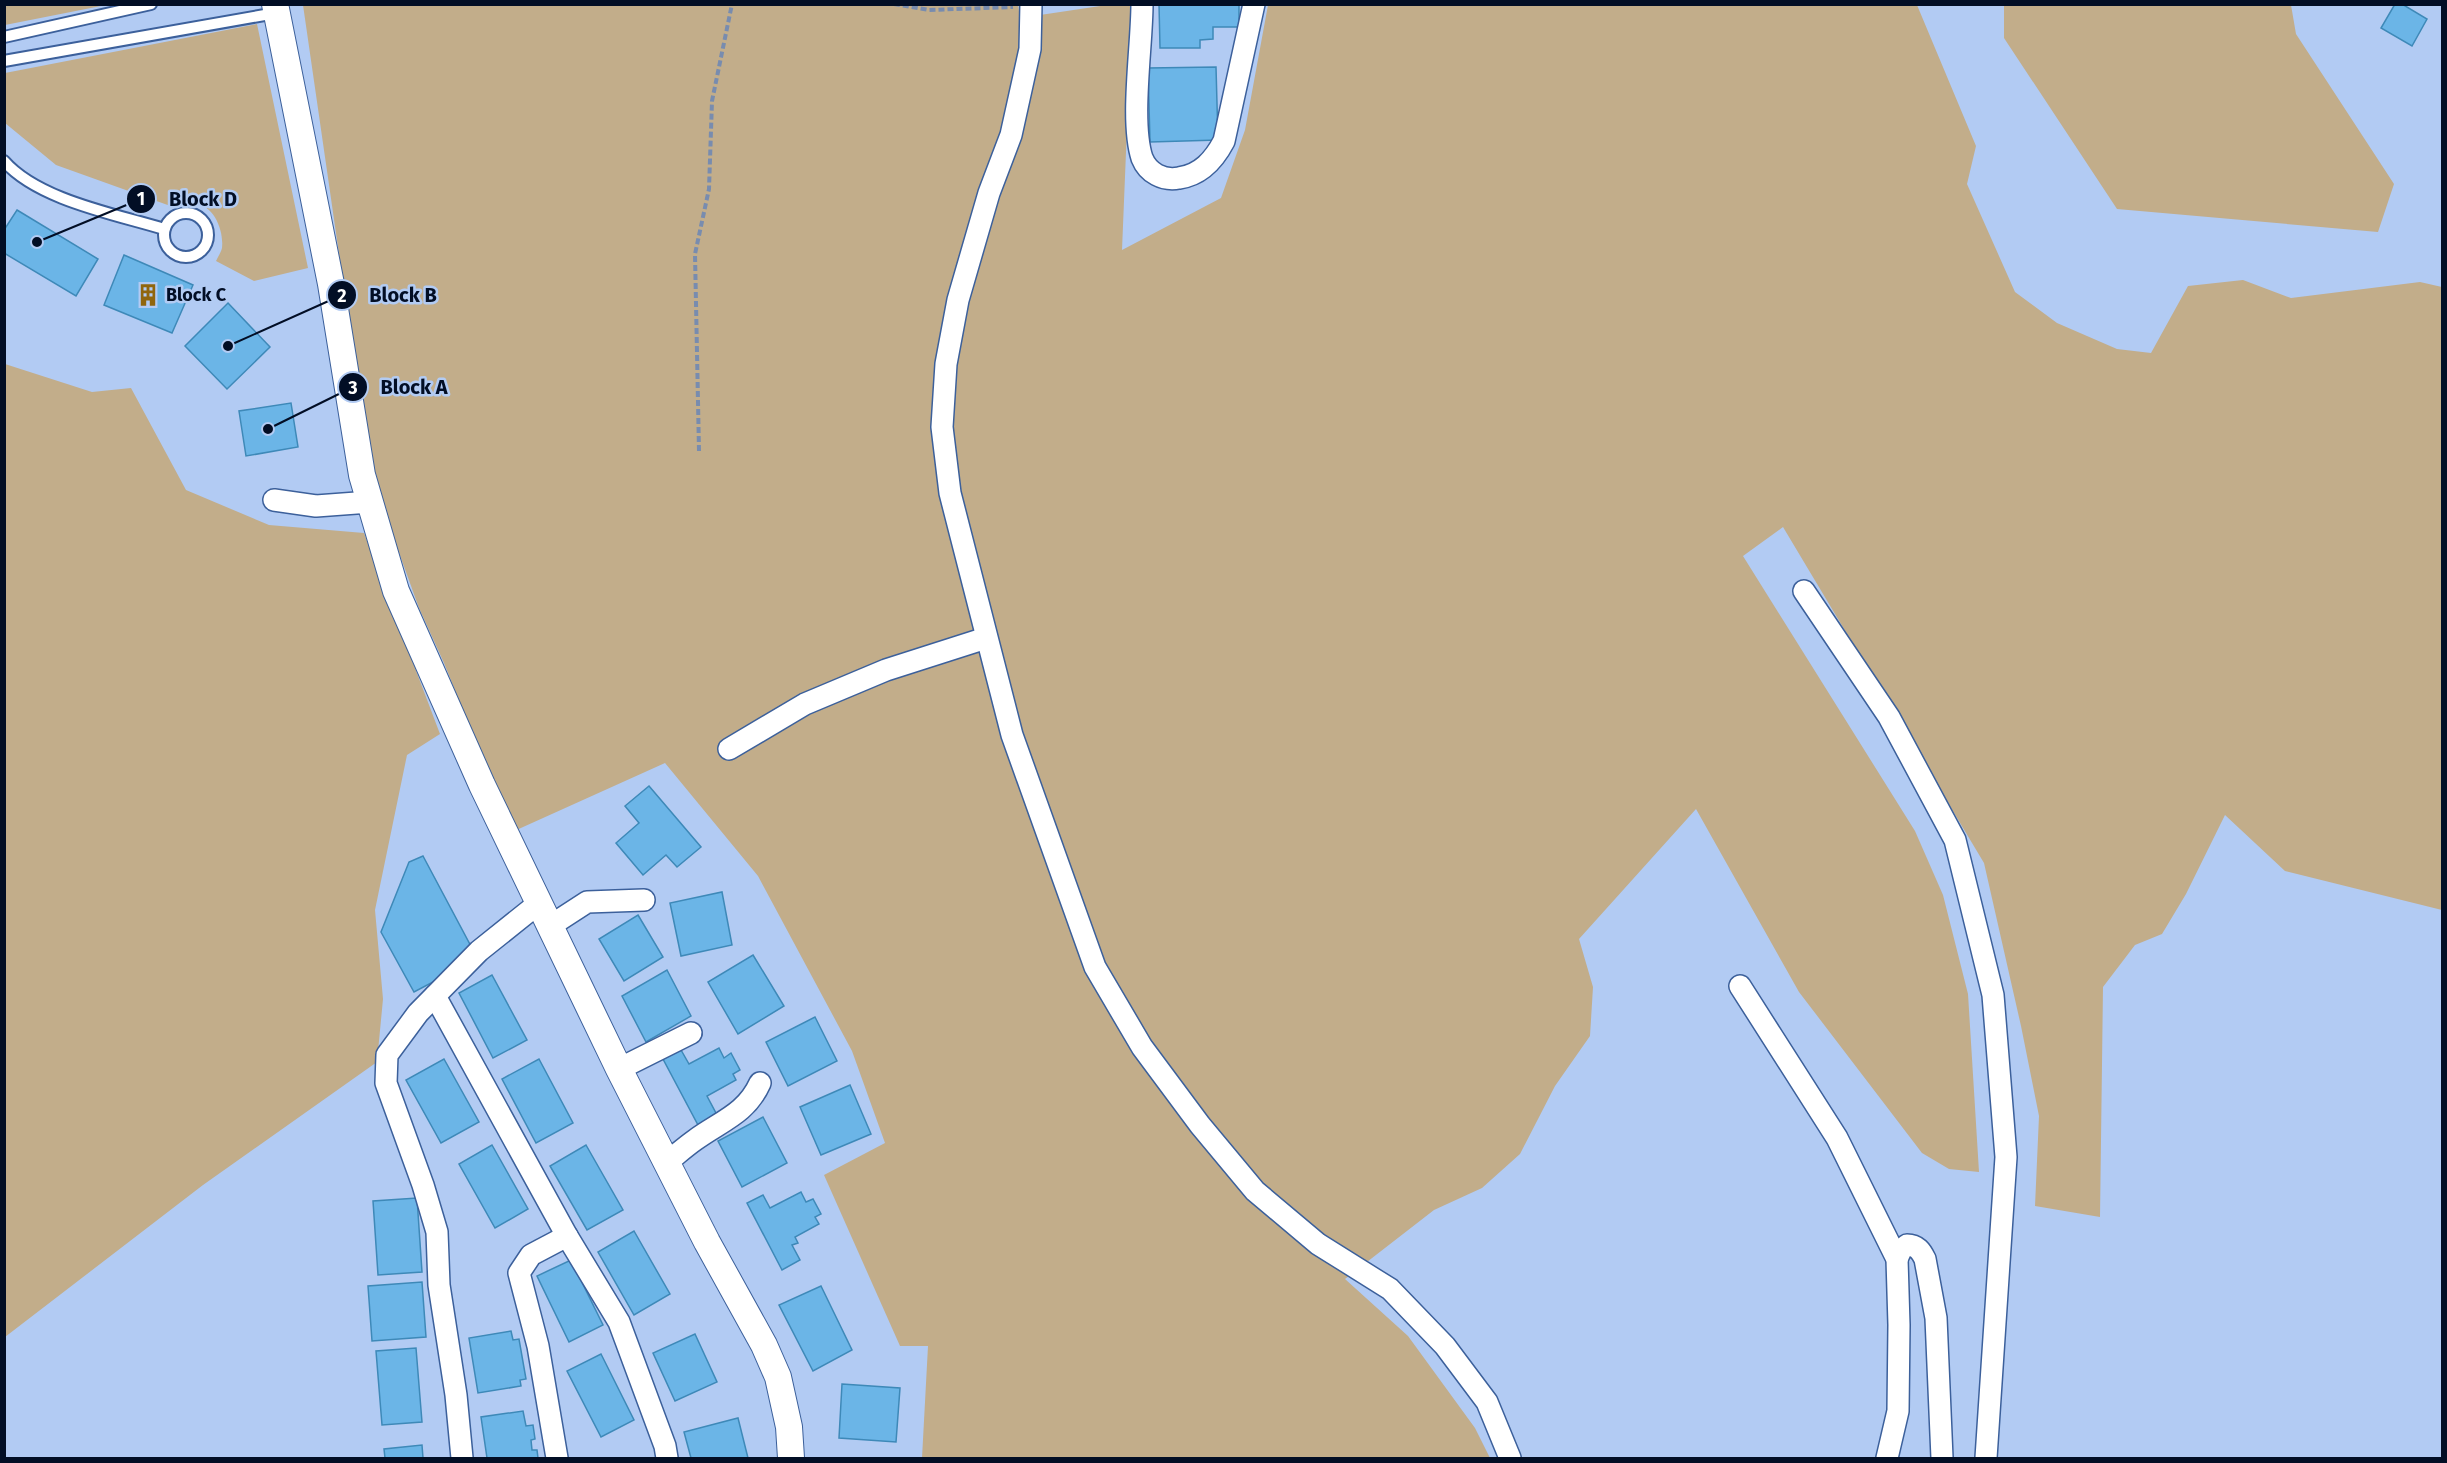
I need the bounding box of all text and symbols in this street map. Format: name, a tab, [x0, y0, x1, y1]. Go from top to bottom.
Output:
callout: Block D	[126, 180, 249, 218]
text: Block D	[169, 187, 237, 211]
text: 1	[137, 188, 145, 210]
callout: Block B	[327, 276, 449, 314]
building icon: Block C	[135, 282, 161, 308]
text: Block B	[369, 283, 437, 307]
place label: Block C	[166, 284, 227, 306]
text: 2	[337, 285, 347, 307]
callout: Block A	[338, 368, 459, 406]
text: Block A	[380, 375, 449, 399]
text: 3	[347, 377, 358, 399]

